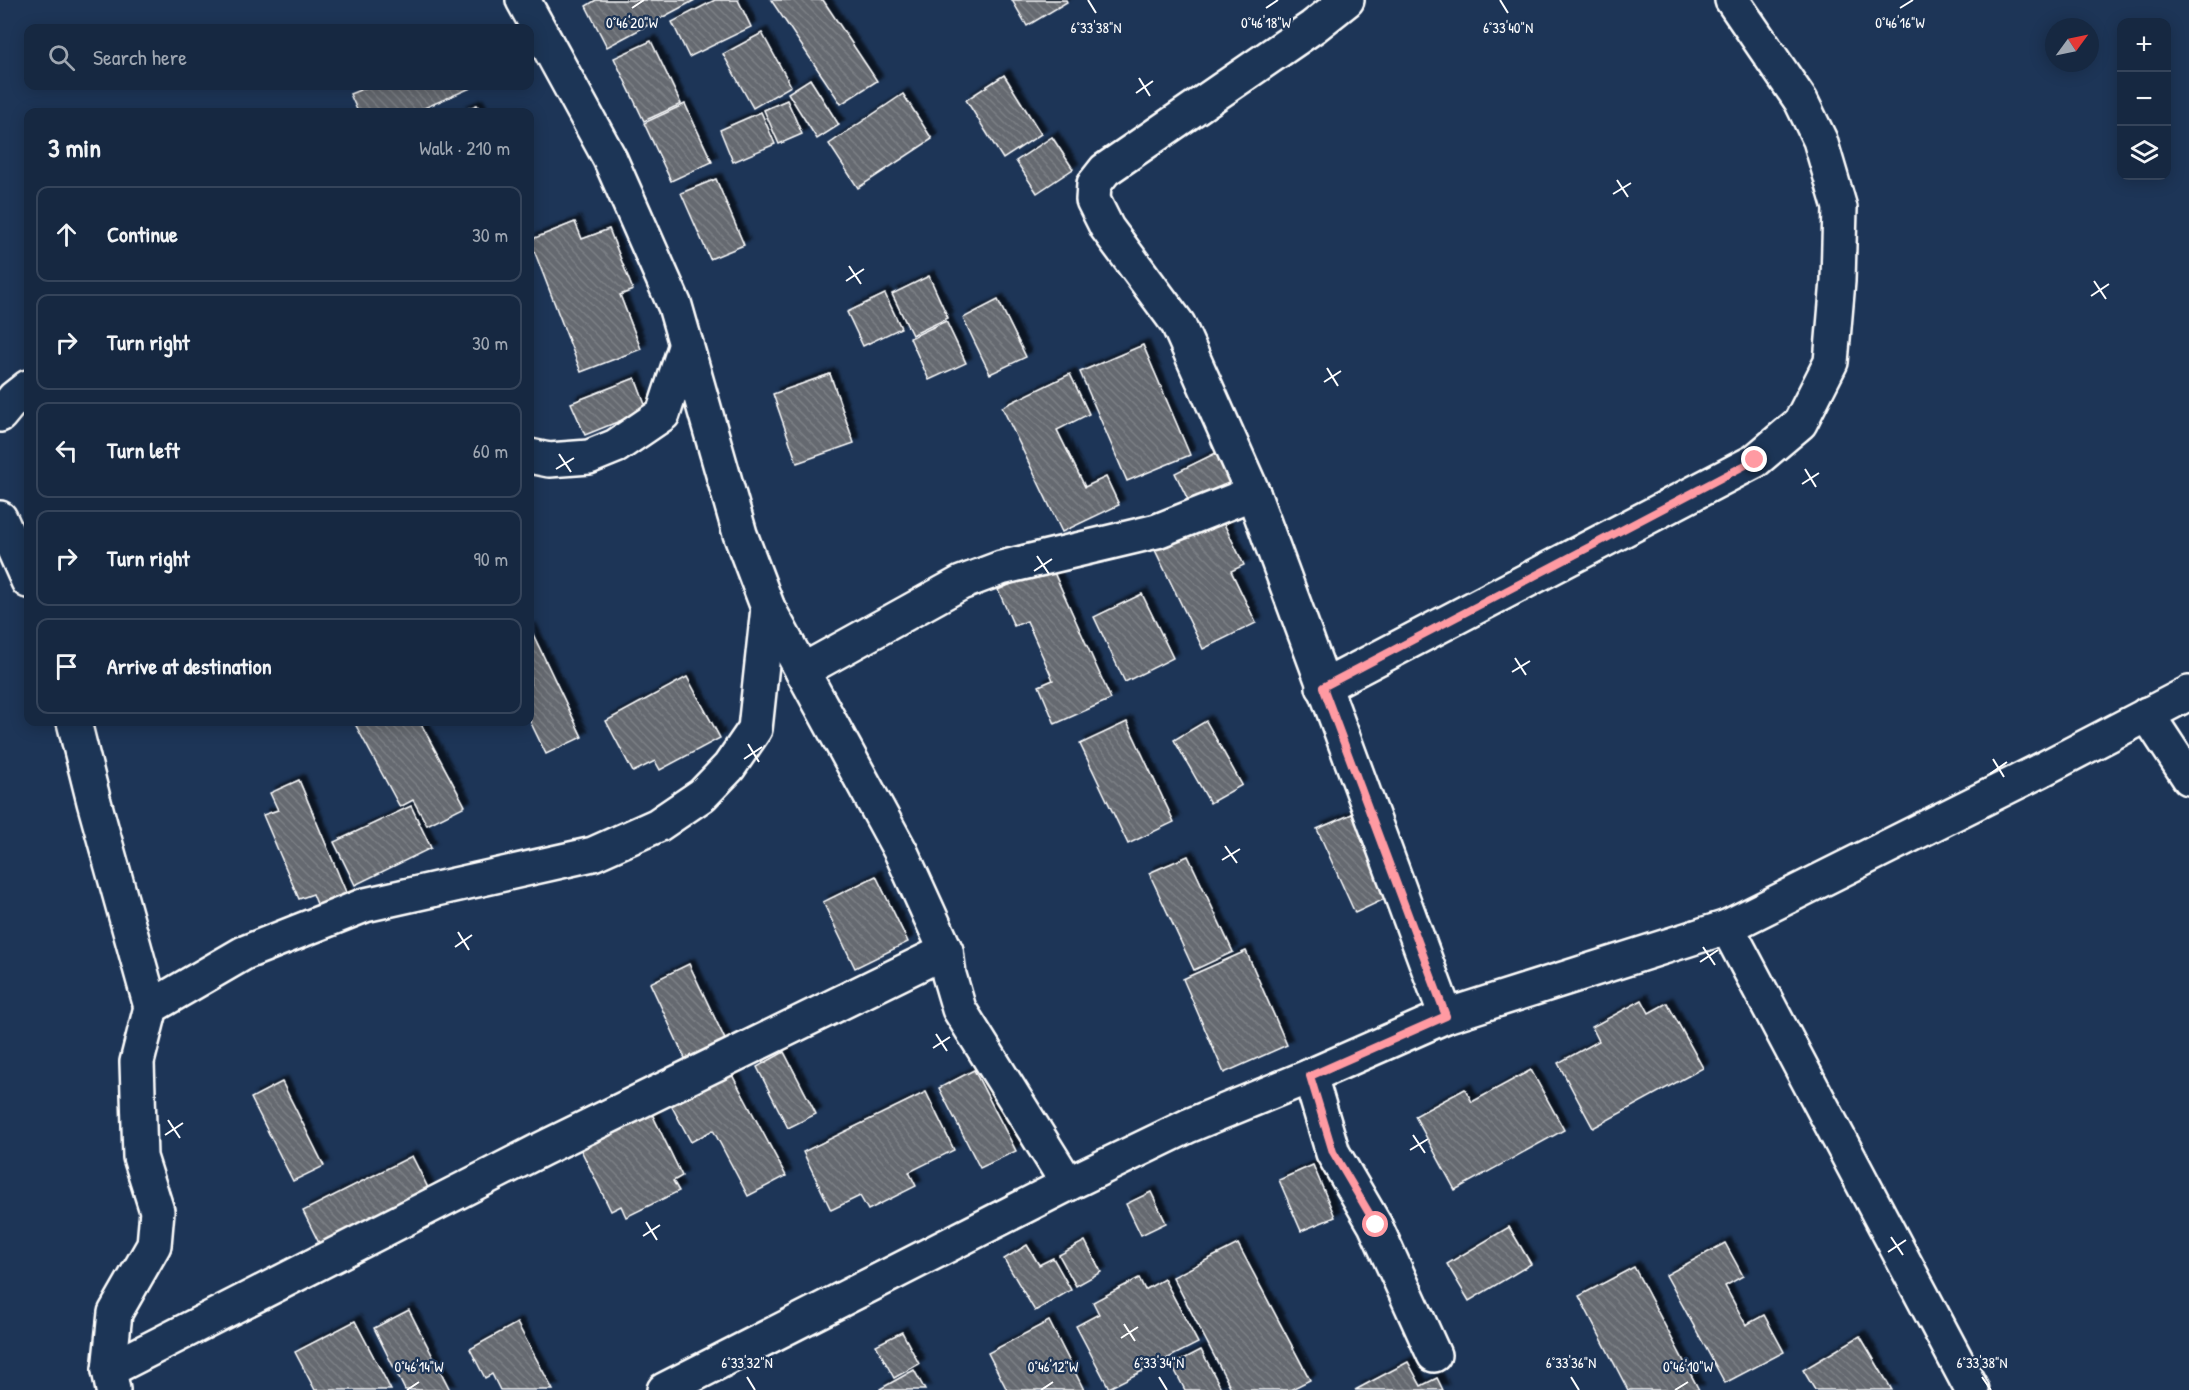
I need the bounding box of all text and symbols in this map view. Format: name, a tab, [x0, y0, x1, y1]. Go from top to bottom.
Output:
text: 0°46'20"W	[606, 12, 659, 33]
text: 0°46'18"W	[1241, 12, 1292, 33]
text: 0°46'16"W	[1875, 12, 1925, 33]
text: 6°33'38"N	[1070, 17, 1122, 38]
text: 6°33'40"N	[1483, 17, 1533, 38]
north arrow	[2045, 18, 2099, 72]
map controls	[2117, 18, 2171, 180]
button: +	[2117, 18, 2171, 72]
search box	[24, 24, 534, 90]
icon: search	[45, 41, 78, 74]
text: Search here	[93, 42, 187, 72]
button: −	[2117, 72, 2171, 126]
button: layers	[2117, 126, 2171, 180]
text: 3 min	[48, 130, 101, 165]
text: Walk · 210 m	[419, 134, 510, 161]
icon: ahead	[50, 218, 83, 251]
text: Continue	[107, 219, 178, 249]
text: 30 m	[472, 221, 508, 248]
icon: right	[50, 326, 83, 359]
text: Turn right	[107, 327, 190, 357]
text: 30 m	[472, 329, 508, 356]
icon: left	[50, 434, 83, 467]
text: Turn left	[107, 435, 180, 465]
text: 60 m	[473, 437, 508, 464]
route end	[1741, 446, 1767, 472]
icon: right	[50, 542, 83, 575]
text: Turn right	[107, 543, 190, 573]
text: 90 m	[474, 545, 508, 572]
icon: arrive	[50, 650, 83, 683]
text: Arrive at destination	[107, 651, 272, 681]
route start	[1362, 1211, 1388, 1237]
text: 6°33'32"N	[721, 1352, 773, 1373]
text: 6°33'34"N	[1134, 1352, 1184, 1373]
text: 6°33'36"N	[1546, 1352, 1596, 1373]
text: 6°33'38"N	[1956, 1352, 2008, 1373]
text: 0°46'14"W	[394, 1356, 444, 1377]
text: 0°46'12"W	[1028, 1356, 1079, 1377]
text: 0°46'10"W	[1663, 1356, 1714, 1377]

